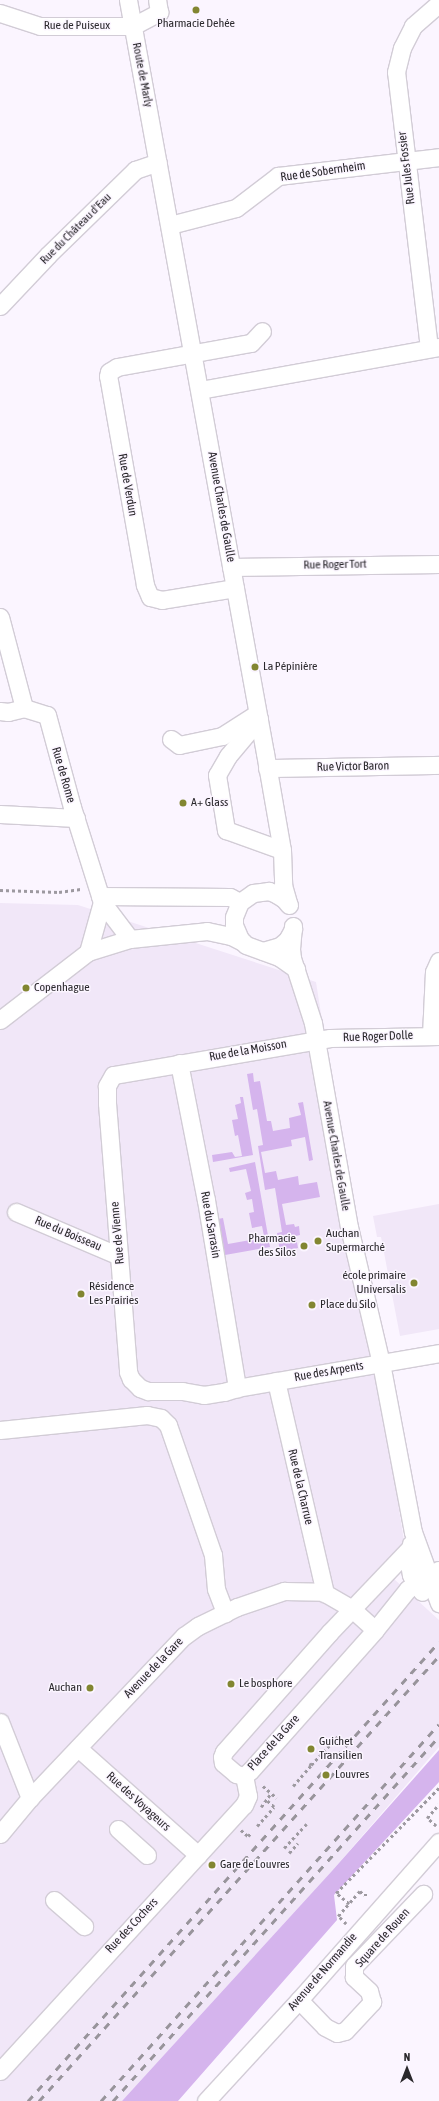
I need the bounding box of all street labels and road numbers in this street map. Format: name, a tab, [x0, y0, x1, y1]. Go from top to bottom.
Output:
street label: Rue de Puiseux	[44, 19, 110, 33]
street label: Route de Marly	[129, 41, 155, 109]
street label: Rue Jules Fossier	[395, 131, 419, 205]
street label: Rue de Sobernheim	[280, 159, 366, 185]
street label: Rue du Château d'Eau	[37, 190, 115, 268]
street label: Avenue Charles de Gaulle	[204, 451, 238, 563]
street label: Rue de Verdun	[114, 452, 140, 518]
street label: Rue Roger Tort	[303, 557, 367, 573]
street label: Rue de Rome	[48, 745, 78, 805]
street label: Rue Victor Baron	[317, 759, 389, 775]
street label: Rue Roger Dolle	[343, 1029, 413, 1045]
street label: Rue de la Moisson	[208, 1037, 288, 1065]
street label: Avenue Charles de Gaulle	[319, 1100, 353, 1212]
street label: Rue du Sarrasin	[197, 1190, 223, 1260]
street label: Rue de Vienne	[108, 1201, 128, 1265]
street label: Rue du Boisseau	[32, 1213, 104, 1255]
street label: Rue des Arpents	[293, 1359, 365, 1385]
street label: Rue de la Charrue	[284, 1448, 316, 1526]
street label: Avenue de la Gare	[121, 1635, 187, 1701]
street label: Place de la Gare	[245, 1712, 303, 1774]
street label: Rue des Voyageurs	[103, 1769, 173, 1835]
street label: Rue des Cochers	[103, 1895, 161, 1957]
street label: Square de Rouen	[353, 1906, 413, 1970]
street label: Avenue de Normandie	[285, 1930, 361, 2014]

